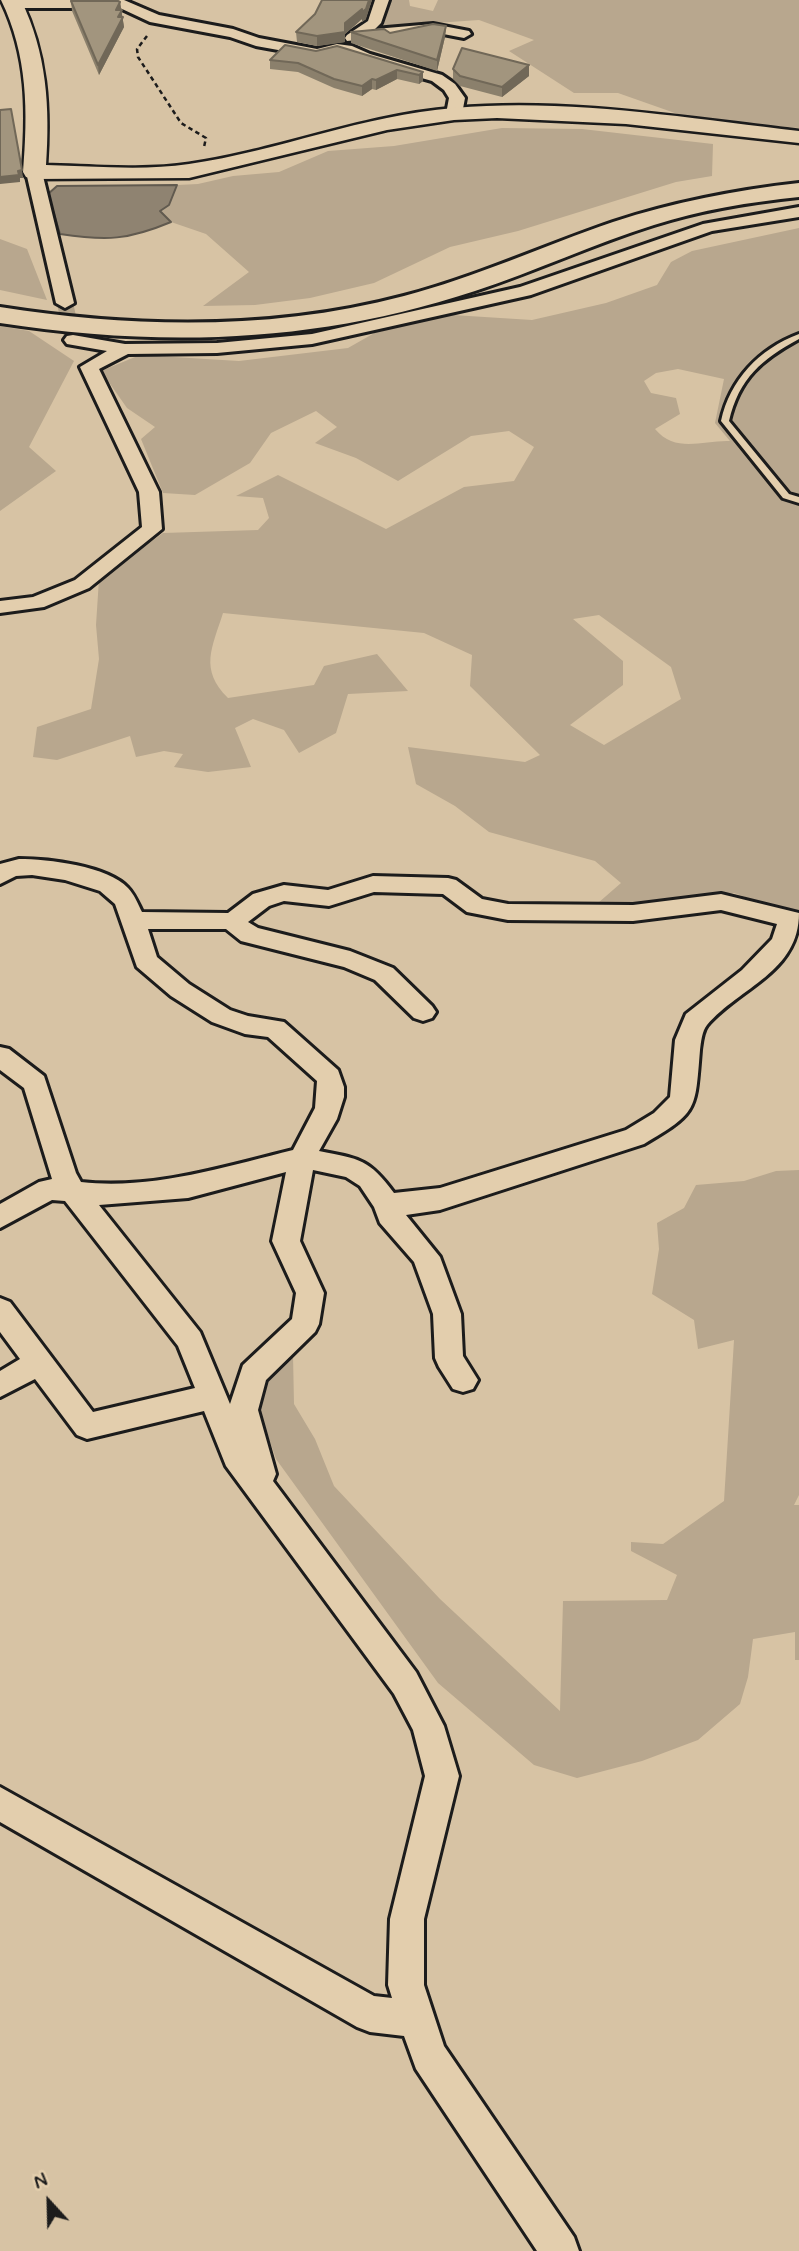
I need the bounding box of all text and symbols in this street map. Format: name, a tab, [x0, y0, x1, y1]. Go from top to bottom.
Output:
north arrow	[14, 2167, 84, 2237]
text: N	[30, 2168, 51, 2196]

